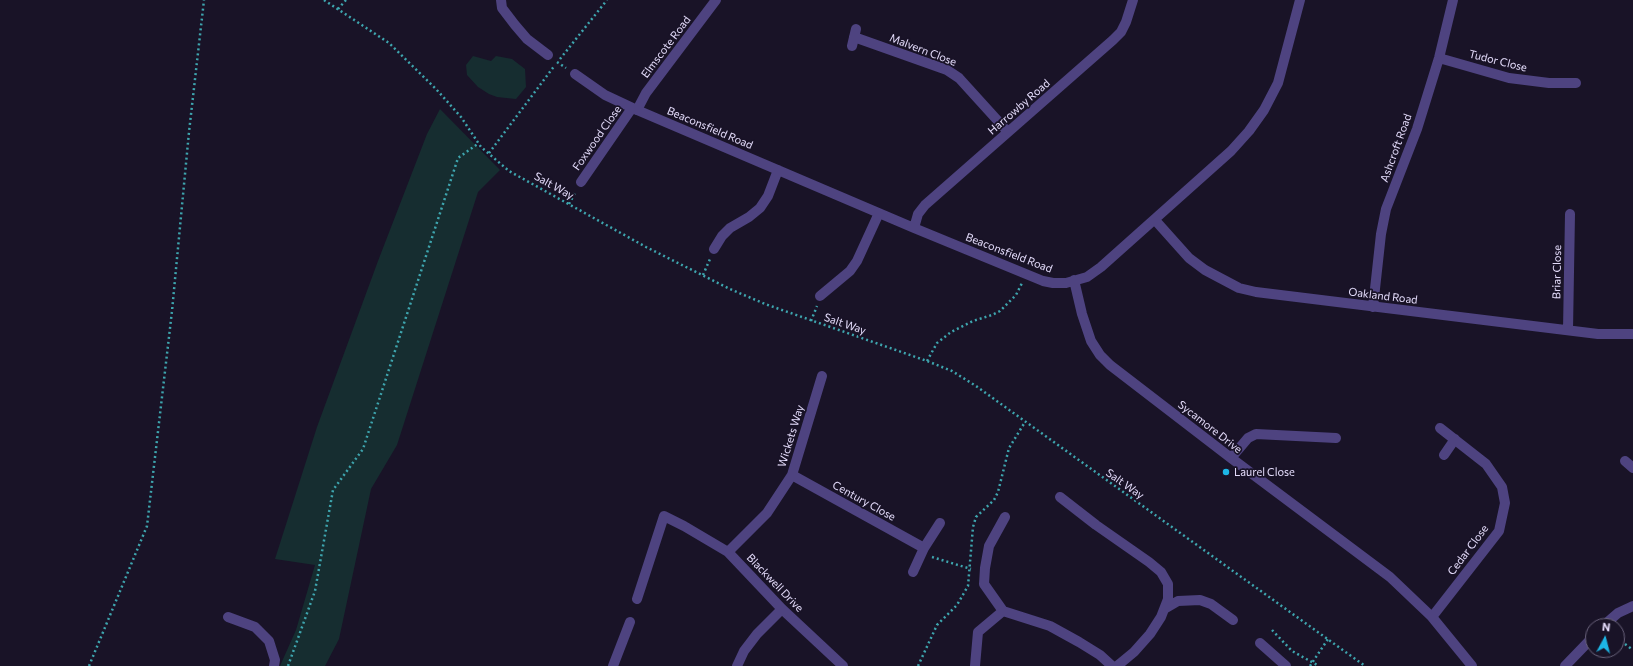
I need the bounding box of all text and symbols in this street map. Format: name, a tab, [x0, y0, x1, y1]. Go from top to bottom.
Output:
street label: Elmscote Road	[638, 14, 694, 80]
street label: Malvern Close	[888, 31, 958, 69]
street label: Tudor Close	[1468, 47, 1528, 75]
street label: Harrowby Road	[985, 77, 1053, 137]
street label: Foxwood Close	[570, 103, 624, 173]
street label: Beaconsfield Road	[665, 104, 755, 152]
street label: Ashcroft Road	[1378, 112, 1414, 184]
street label: Salt Way	[532, 170, 576, 202]
street label: Beaconsfield Road	[964, 230, 1054, 276]
street label: Briar Close	[1550, 245, 1564, 299]
street label: Oakland Road	[1348, 285, 1418, 307]
street label: Salt Way	[822, 311, 868, 337]
street label: Sycamore Drive	[1175, 398, 1245, 456]
street label: Wickets Way	[775, 403, 807, 469]
place label: Laurel Close	[1234, 465, 1295, 479]
street label: Salt Way	[1103, 466, 1147, 502]
marker: Laurel Close	[1221, 467, 1231, 477]
street label: Century Close	[830, 478, 898, 524]
street label: Cedar Close	[1445, 522, 1491, 578]
street label: Blackwell Drive	[744, 551, 806, 615]
north arrow	[1585, 618, 1625, 658]
text: N	[1601, 620, 1611, 634]

